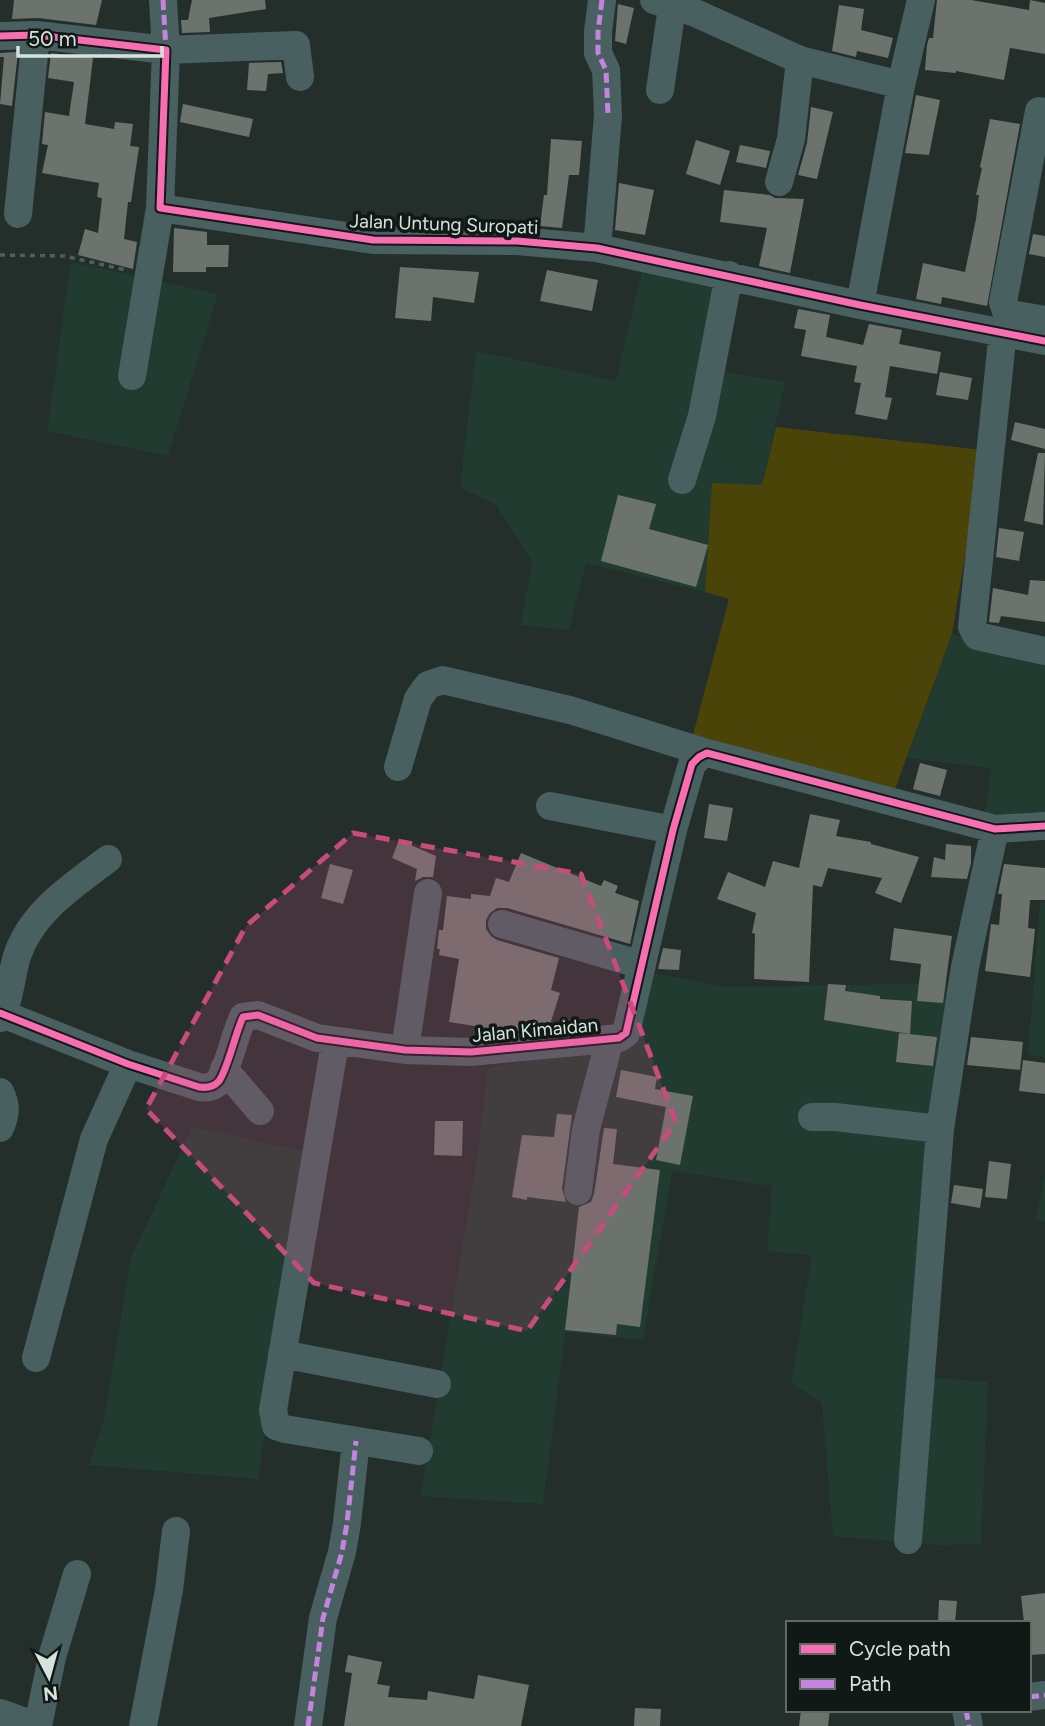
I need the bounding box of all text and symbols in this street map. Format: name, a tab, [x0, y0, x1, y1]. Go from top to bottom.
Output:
scale bar	[18, 14, 161, 58]
text: 50 m	[28, 26, 77, 51]
street label: Jalan Untung Suropati	[349, 209, 539, 239]
street label: Jalan Kimaidan	[471, 1013, 599, 1047]
legend	[786, 1621, 1031, 1712]
text: Cycle path	[849, 1636, 950, 1661]
north arrow	[14, 1642, 84, 1712]
text: Path	[849, 1671, 891, 1696]
text: N	[42, 1681, 59, 1706]

